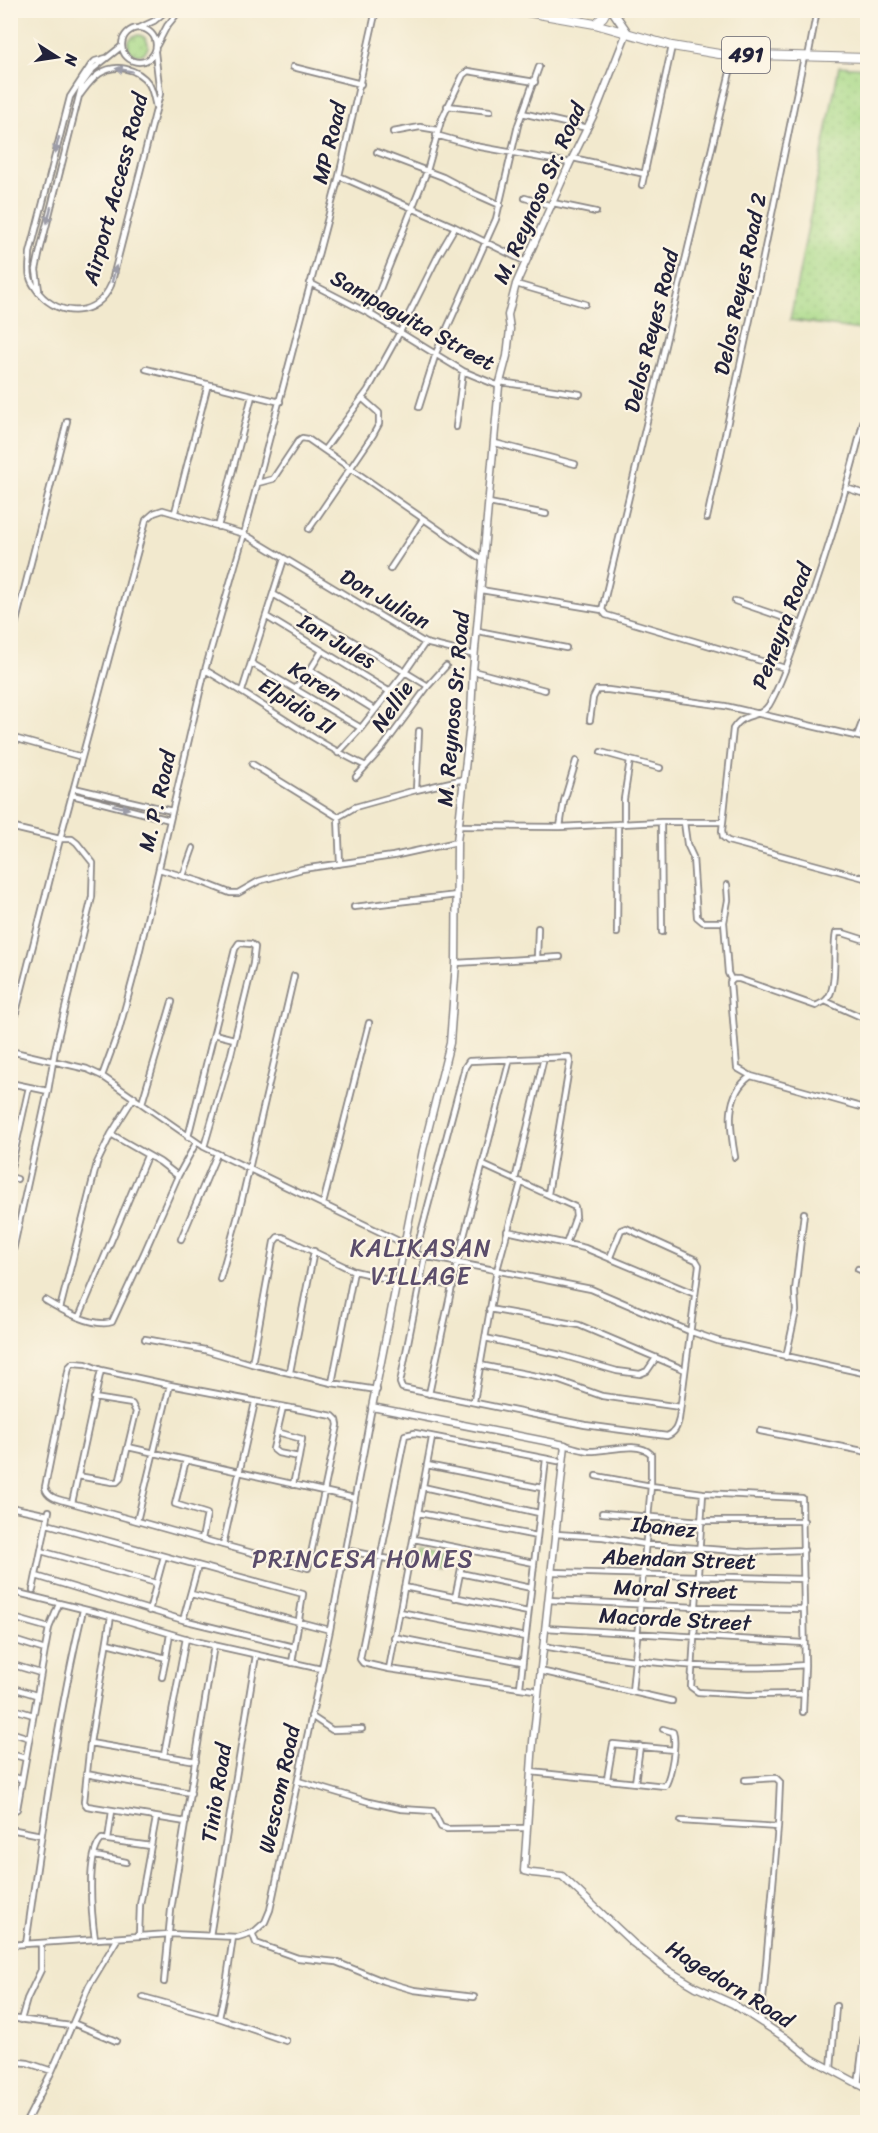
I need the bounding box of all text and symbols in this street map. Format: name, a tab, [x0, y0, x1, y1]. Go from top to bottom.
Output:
north arrow	[27, 27, 87, 87]
road number: 491	[722, 37, 770, 73]
text: N	[56, 51, 87, 69]
one-way arrow	[114, 65, 133, 74]
street label: Airport Access Road	[70, 87, 160, 290]
street label: M. Reynoso Sr. Road	[481, 94, 597, 290]
street label: MP Road	[300, 96, 358, 188]
one-way arrow	[52, 136, 62, 154]
street label: Delos Reyes Road 2	[702, 189, 778, 379]
one-way arrow	[44, 206, 54, 224]
street label: Delos Reyes Road	[612, 244, 690, 417]
street label: Sampaguita Street	[323, 258, 503, 382]
one-way arrow	[109, 265, 119, 283]
street label: Peneyra Road	[740, 556, 824, 695]
street label: Don Julian	[332, 557, 438, 641]
street label: Ian Jules	[290, 602, 384, 680]
street label: M. Reynoso Sr. Road	[425, 608, 481, 808]
street label: Karen	[281, 650, 349, 712]
street label: Elpidio II	[250, 666, 344, 746]
street label: Nellie	[360, 672, 424, 740]
street label: M. P. Road	[126, 745, 188, 855]
one-way arrow	[112, 803, 130, 813]
district label: KALIKASAN VILLAGE	[350, 1227, 492, 1297]
street label: Ibanez	[628, 1504, 699, 1550]
street label: Abendan Street	[600, 1537, 757, 1581]
district label: PRINCESA HOMES	[252, 1538, 474, 1580]
street label: Moral Street	[613, 1567, 739, 1611]
street label: Macorde Street	[598, 1596, 753, 1643]
street label: Wescom Road	[246, 1720, 312, 1857]
street label: Tinio Road	[189, 1739, 243, 1845]
street label: Hagedorn Road	[658, 1929, 803, 2040]

